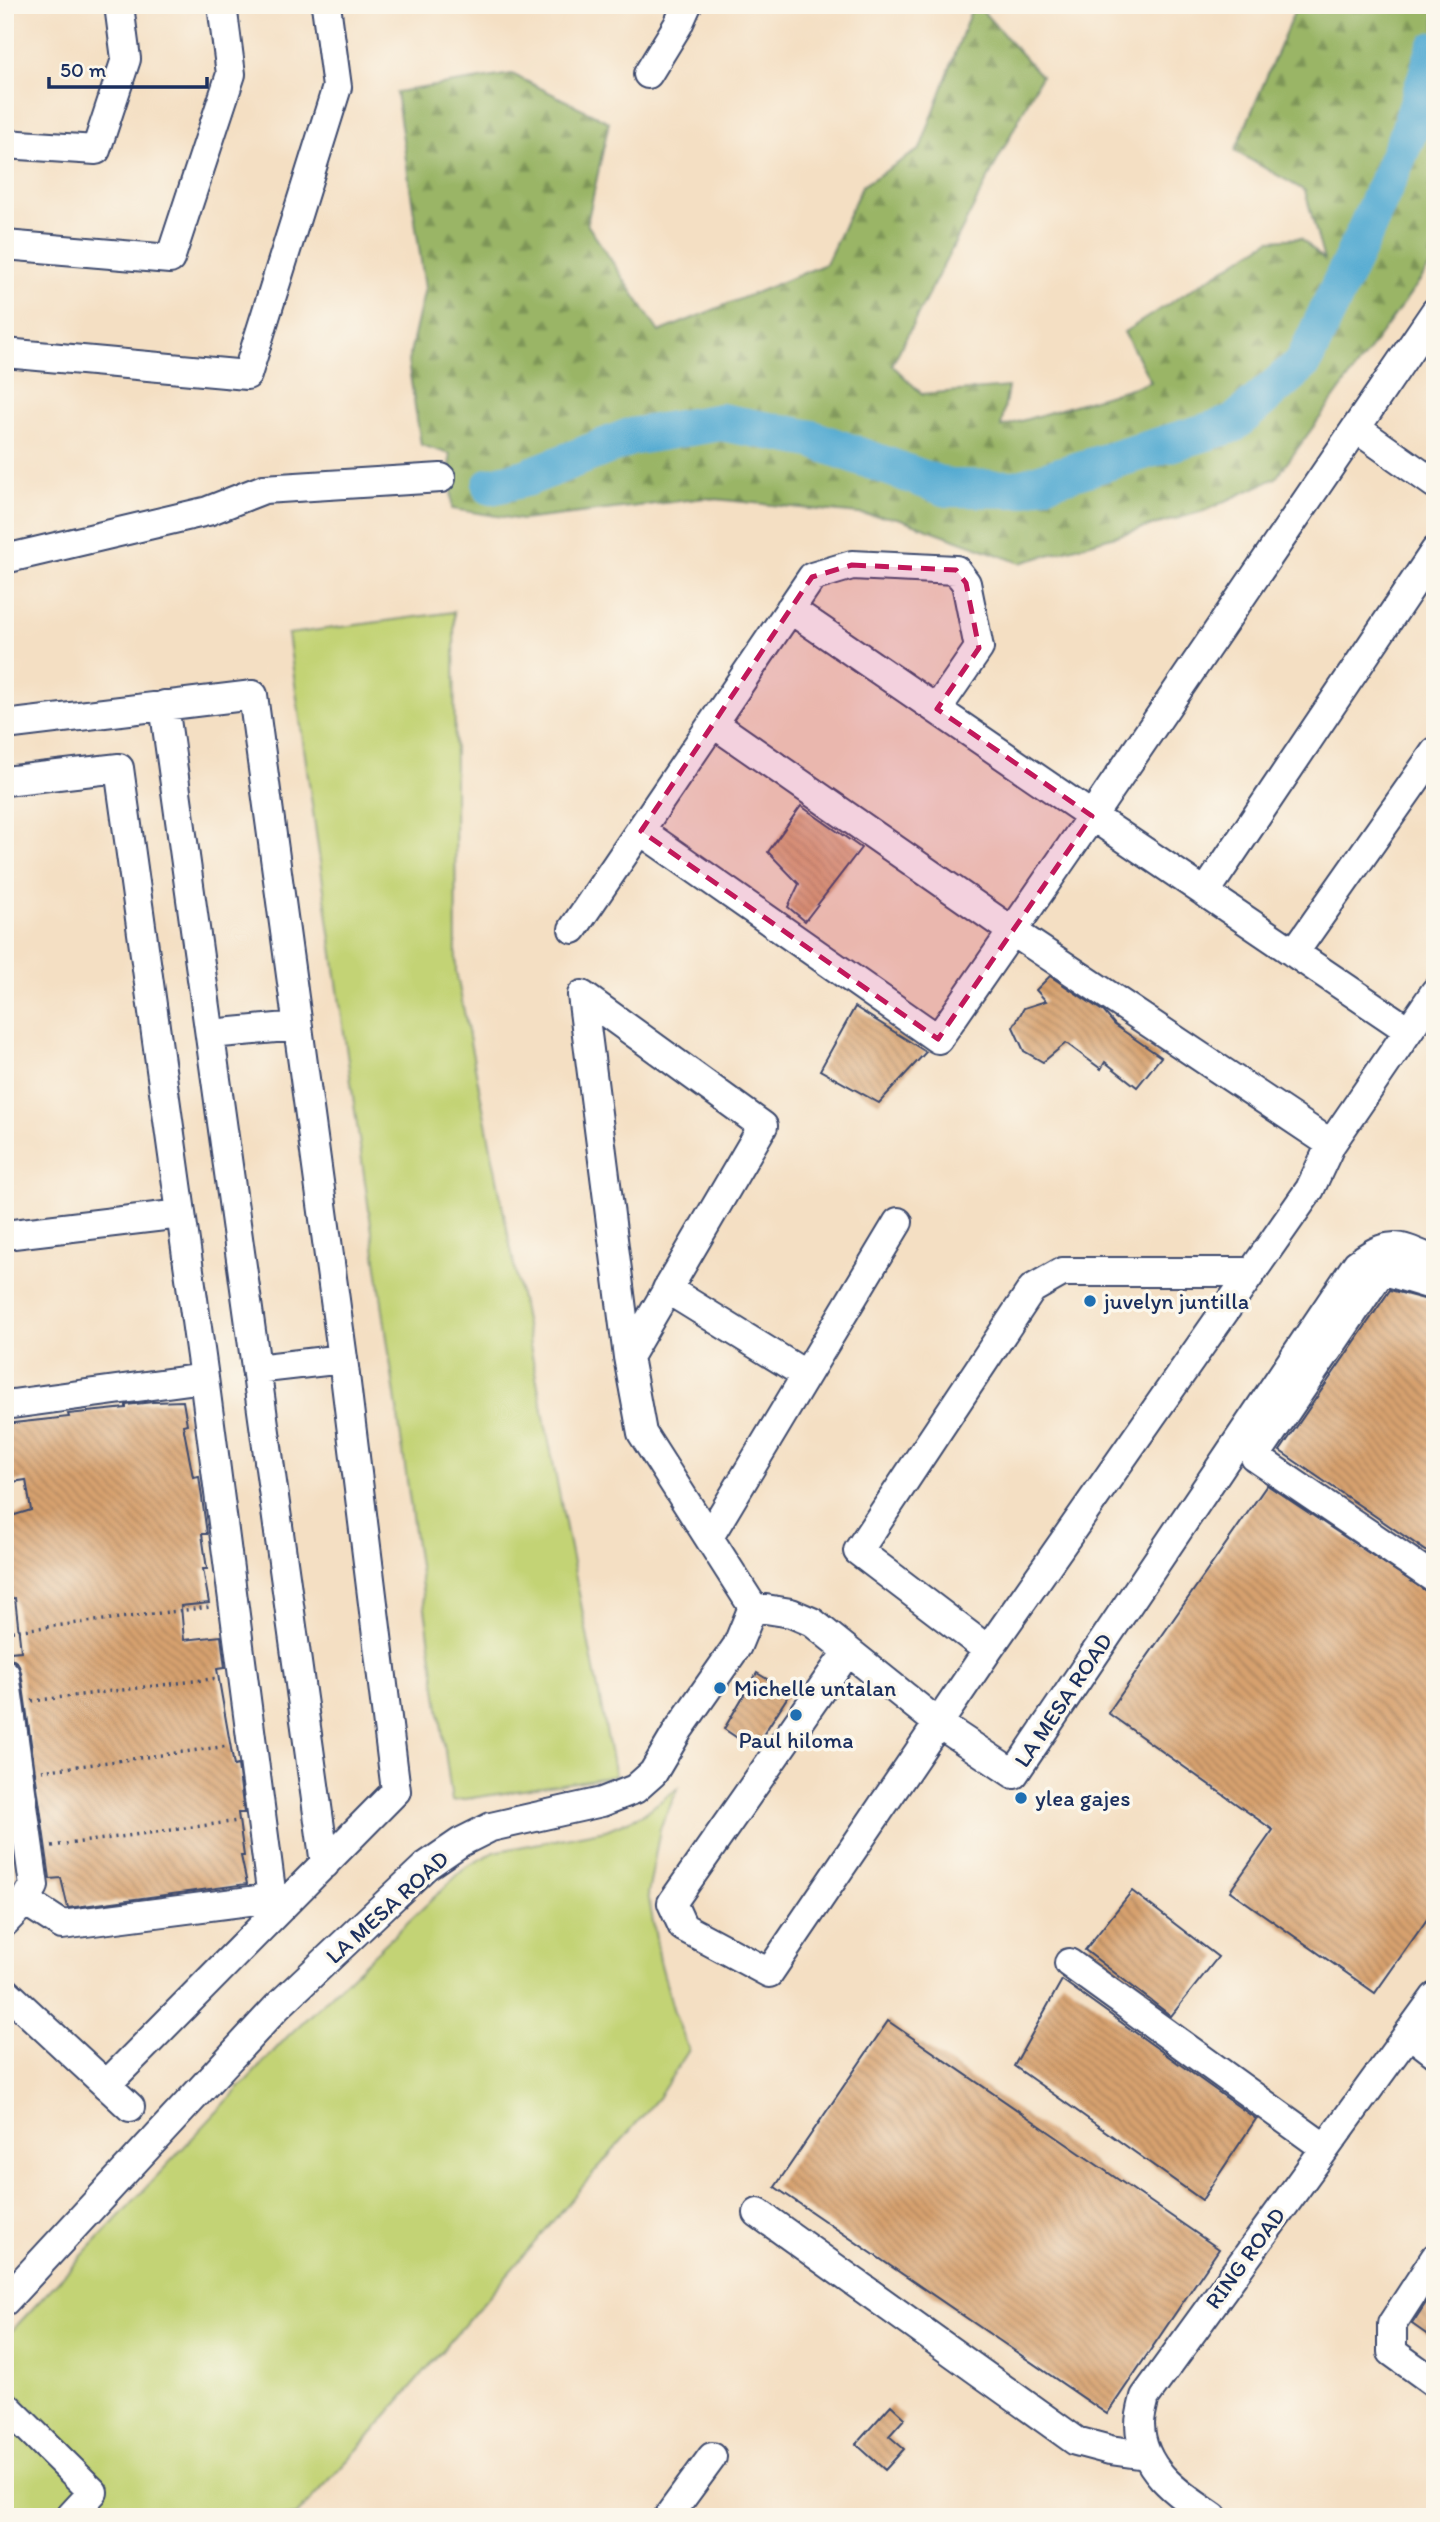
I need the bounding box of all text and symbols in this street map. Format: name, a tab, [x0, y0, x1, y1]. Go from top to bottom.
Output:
scale bar	[49, 46, 206, 90]
text: 50 m	[60, 57, 107, 82]
place label: juvelyn juntilla	[1103, 1287, 1249, 1315]
marker: juvelyn juntilla	[1082, 1293, 1098, 1309]
street label: LA MESA ROAD	[1008, 1628, 1118, 1772]
place label: Michelle untalan	[734, 1674, 896, 1702]
marker: Michelle untalan	[712, 1680, 728, 1696]
marker: Paul hiloma	[788, 1707, 804, 1723]
place label: Paul hiloma	[738, 1726, 854, 1754]
place label: ylea gajes	[1035, 1784, 1130, 1812]
marker: ylea gajes	[1013, 1790, 1029, 1806]
street label: LA MESA ROAD	[320, 1845, 454, 1969]
street label: RING ROAD	[1199, 2202, 1291, 2314]

